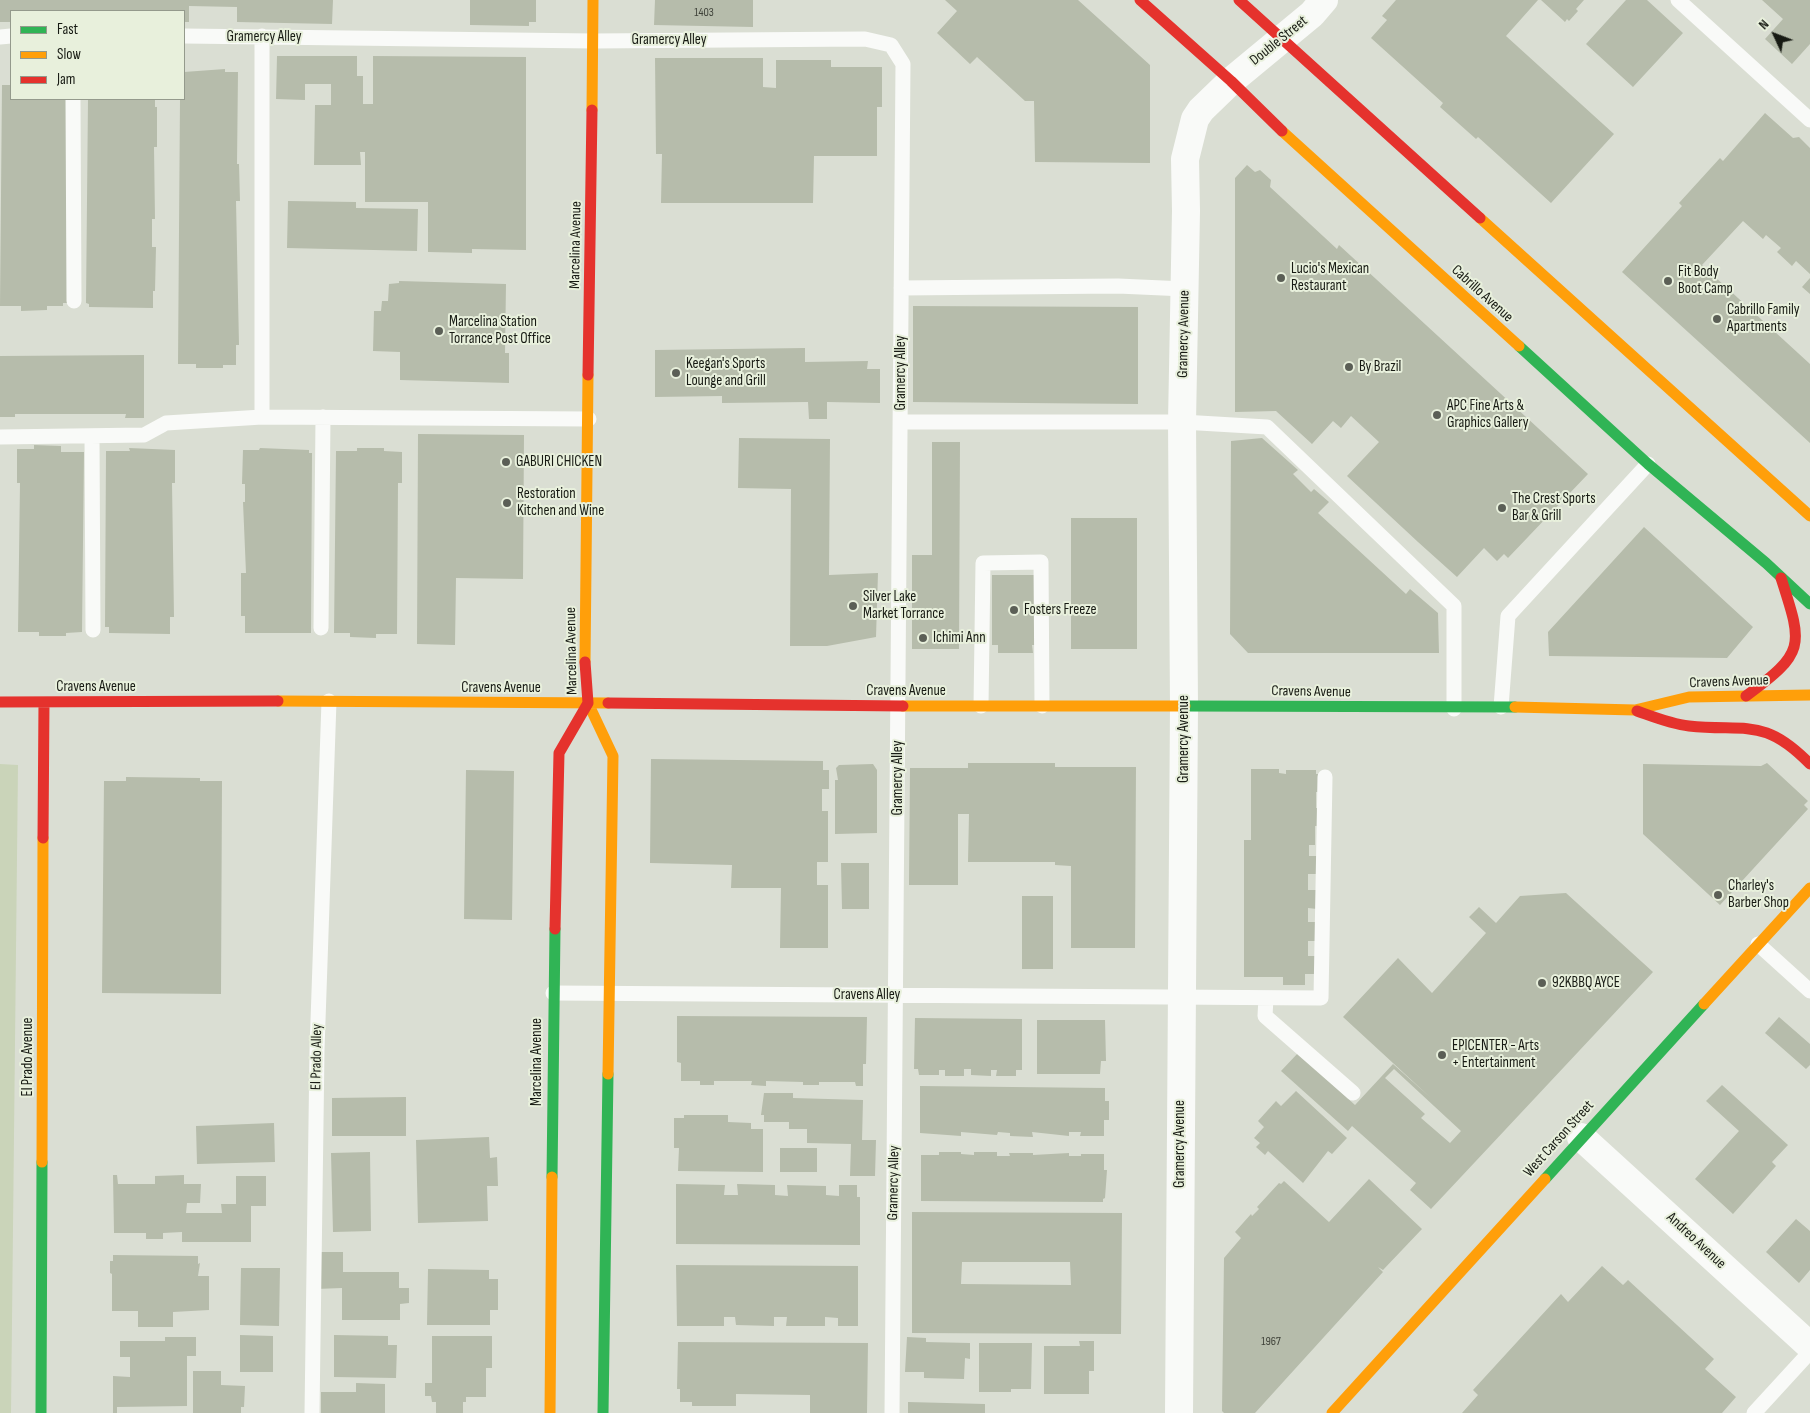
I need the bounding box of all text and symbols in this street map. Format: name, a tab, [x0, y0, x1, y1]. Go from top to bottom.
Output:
house number: 1403	[694, 6, 714, 20]
legend	[10, 10, 185, 100]
north arrow	[1750, 10, 1800, 60]
street label: Double Street	[1247, 12, 1311, 70]
text: N	[1755, 16, 1772, 33]
text: Fast	[57, 20, 78, 39]
street label: Gramercy Alley	[226, 28, 302, 46]
street label: Gramercy Alley	[631, 31, 707, 49]
text: Slow	[57, 45, 81, 64]
text: Jam	[57, 70, 75, 89]
street label: Marcelina Avenue	[566, 201, 586, 289]
place label: Lucio's Mexican Restaurant	[1291, 260, 1369, 295]
street label: Cabrillo Avenue	[1447, 262, 1517, 326]
place label: Fit Body Boot Camp	[1678, 263, 1733, 298]
marker: Lucio's Mexican Restaurant	[1275, 272, 1287, 284]
marker: Fit Body Boot Camp	[1662, 275, 1674, 287]
street label: Gramercy Avenue	[1174, 290, 1194, 378]
place label: Cabrillo Family Apartments	[1727, 301, 1799, 336]
place label: Marcelina Station Torrance Post Office	[449, 313, 551, 348]
marker: Cabrillo Family Apartments	[1711, 313, 1723, 325]
marker: Marcelina Station Torrance Post Office	[433, 325, 445, 337]
street label: Gramercy Alley	[892, 335, 910, 411]
place label: Keegan's Sports Lounge and Grill	[686, 355, 766, 390]
place label: By Brazil	[1359, 358, 1401, 376]
marker: By Brazil	[1343, 361, 1355, 373]
marker: Keegan's Sports Lounge and Grill	[670, 367, 682, 379]
place label: APC Fine Arts & Graphics Gallery	[1447, 397, 1529, 432]
marker: APC Fine Arts & Graphics Gallery	[1431, 409, 1443, 421]
place label: GABURI CHICKEN	[516, 453, 602, 471]
marker: GABURI CHICKEN	[500, 456, 512, 468]
place label: Restoration Kitchen and Wine	[517, 485, 604, 520]
place label: The Crest Sports Bar & Grill	[1512, 490, 1596, 525]
marker: Restoration Kitchen and Wine	[501, 497, 513, 509]
marker: The Crest Sports Bar & Grill	[1496, 502, 1508, 514]
place label: Silver Lake Market Torrance	[863, 588, 944, 623]
marker: Silver Lake Market Torrance	[847, 600, 859, 612]
place label: Fosters Freeze	[1024, 601, 1096, 619]
marker: Fosters Freeze	[1008, 604, 1020, 616]
street label: Marcelina Avenue	[562, 607, 582, 695]
place label: Ichimi Ann	[933, 629, 986, 647]
marker: Ichimi Ann	[917, 632, 929, 644]
street label: Cravens Avenue	[1689, 672, 1769, 692]
street label: Cravens Avenue	[56, 678, 136, 696]
street label: Cravens Avenue	[461, 679, 541, 697]
street label: Cravens Avenue	[866, 682, 946, 700]
street label: Cravens Avenue	[1271, 682, 1351, 702]
street label: Gramercy Avenue	[1175, 695, 1193, 783]
street label: Gramercy Alley	[889, 740, 907, 816]
place label: Charley's Barber Shop	[1728, 877, 1789, 912]
marker: Charley's Barber Shop	[1712, 889, 1724, 901]
place label: 92KBBQ AYCE	[1552, 974, 1620, 992]
marker: 92KBBQ AYCE	[1536, 977, 1548, 989]
street label: Cravens Alley	[834, 986, 900, 1004]
street label: El Prado Avenue	[19, 1017, 37, 1097]
street label: Marcelina Avenue	[528, 1018, 546, 1106]
street label: El Prado Alley	[307, 1024, 327, 1090]
place label: EPICENTER - Arts + Entertainment	[1452, 1037, 1539, 1072]
marker: EPICENTER - Arts + Entertainment	[1436, 1049, 1448, 1061]
street label: West Carson Street	[1520, 1097, 1598, 1181]
street label: Gramercy Avenue	[1171, 1100, 1189, 1188]
street label: Gramercy Alley	[884, 1145, 904, 1221]
street label: Andreo Avenue	[1663, 1209, 1729, 1273]
house number: 1967	[1261, 1335, 1281, 1349]

